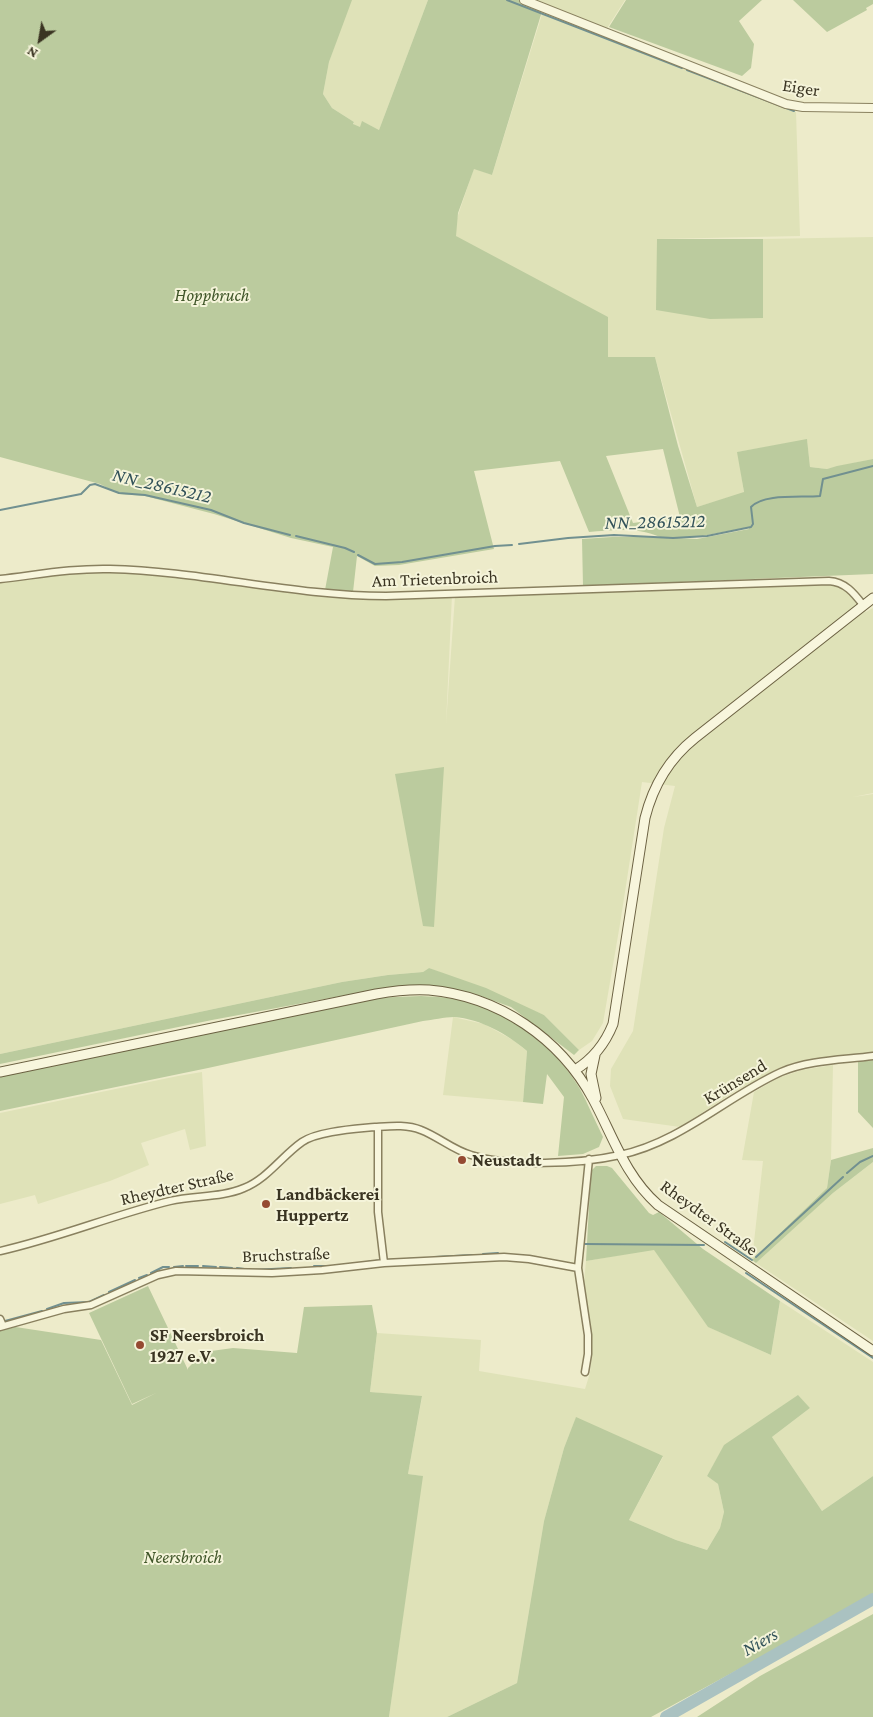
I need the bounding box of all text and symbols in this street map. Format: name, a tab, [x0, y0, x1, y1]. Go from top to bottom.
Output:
north arrow	[15, 15, 65, 65]
text: N	[24, 43, 40, 62]
street label: Eiger	[781, 74, 821, 102]
park label: Hoppbruch	[175, 284, 249, 306]
water label: NN_28615212	[110, 464, 214, 508]
water label: NN_28615212	[604, 510, 706, 534]
street label: Am Trietenbroich	[372, 566, 498, 592]
street label: Krünsend	[699, 1055, 771, 1109]
place label: Neustadt	[472, 1149, 541, 1171]
marker: Neustadt	[456, 1154, 468, 1166]
street label: Rheydter Straße	[118, 1164, 236, 1210]
street label: Rheydter Straße	[656, 1175, 762, 1261]
place label: Landbäckerei Huppertz	[276, 1183, 379, 1226]
marker: Landbäckerei Huppertz	[260, 1198, 272, 1210]
street label: Bruchstraße	[242, 1243, 330, 1267]
place label: SF Neersbroich 1927 e.V.	[150, 1324, 264, 1366]
marker: SF Neersbroich 1927 e.V.	[134, 1339, 146, 1351]
park label: Neersbroich	[144, 1546, 222, 1568]
water label: Niers	[738, 1623, 782, 1661]

